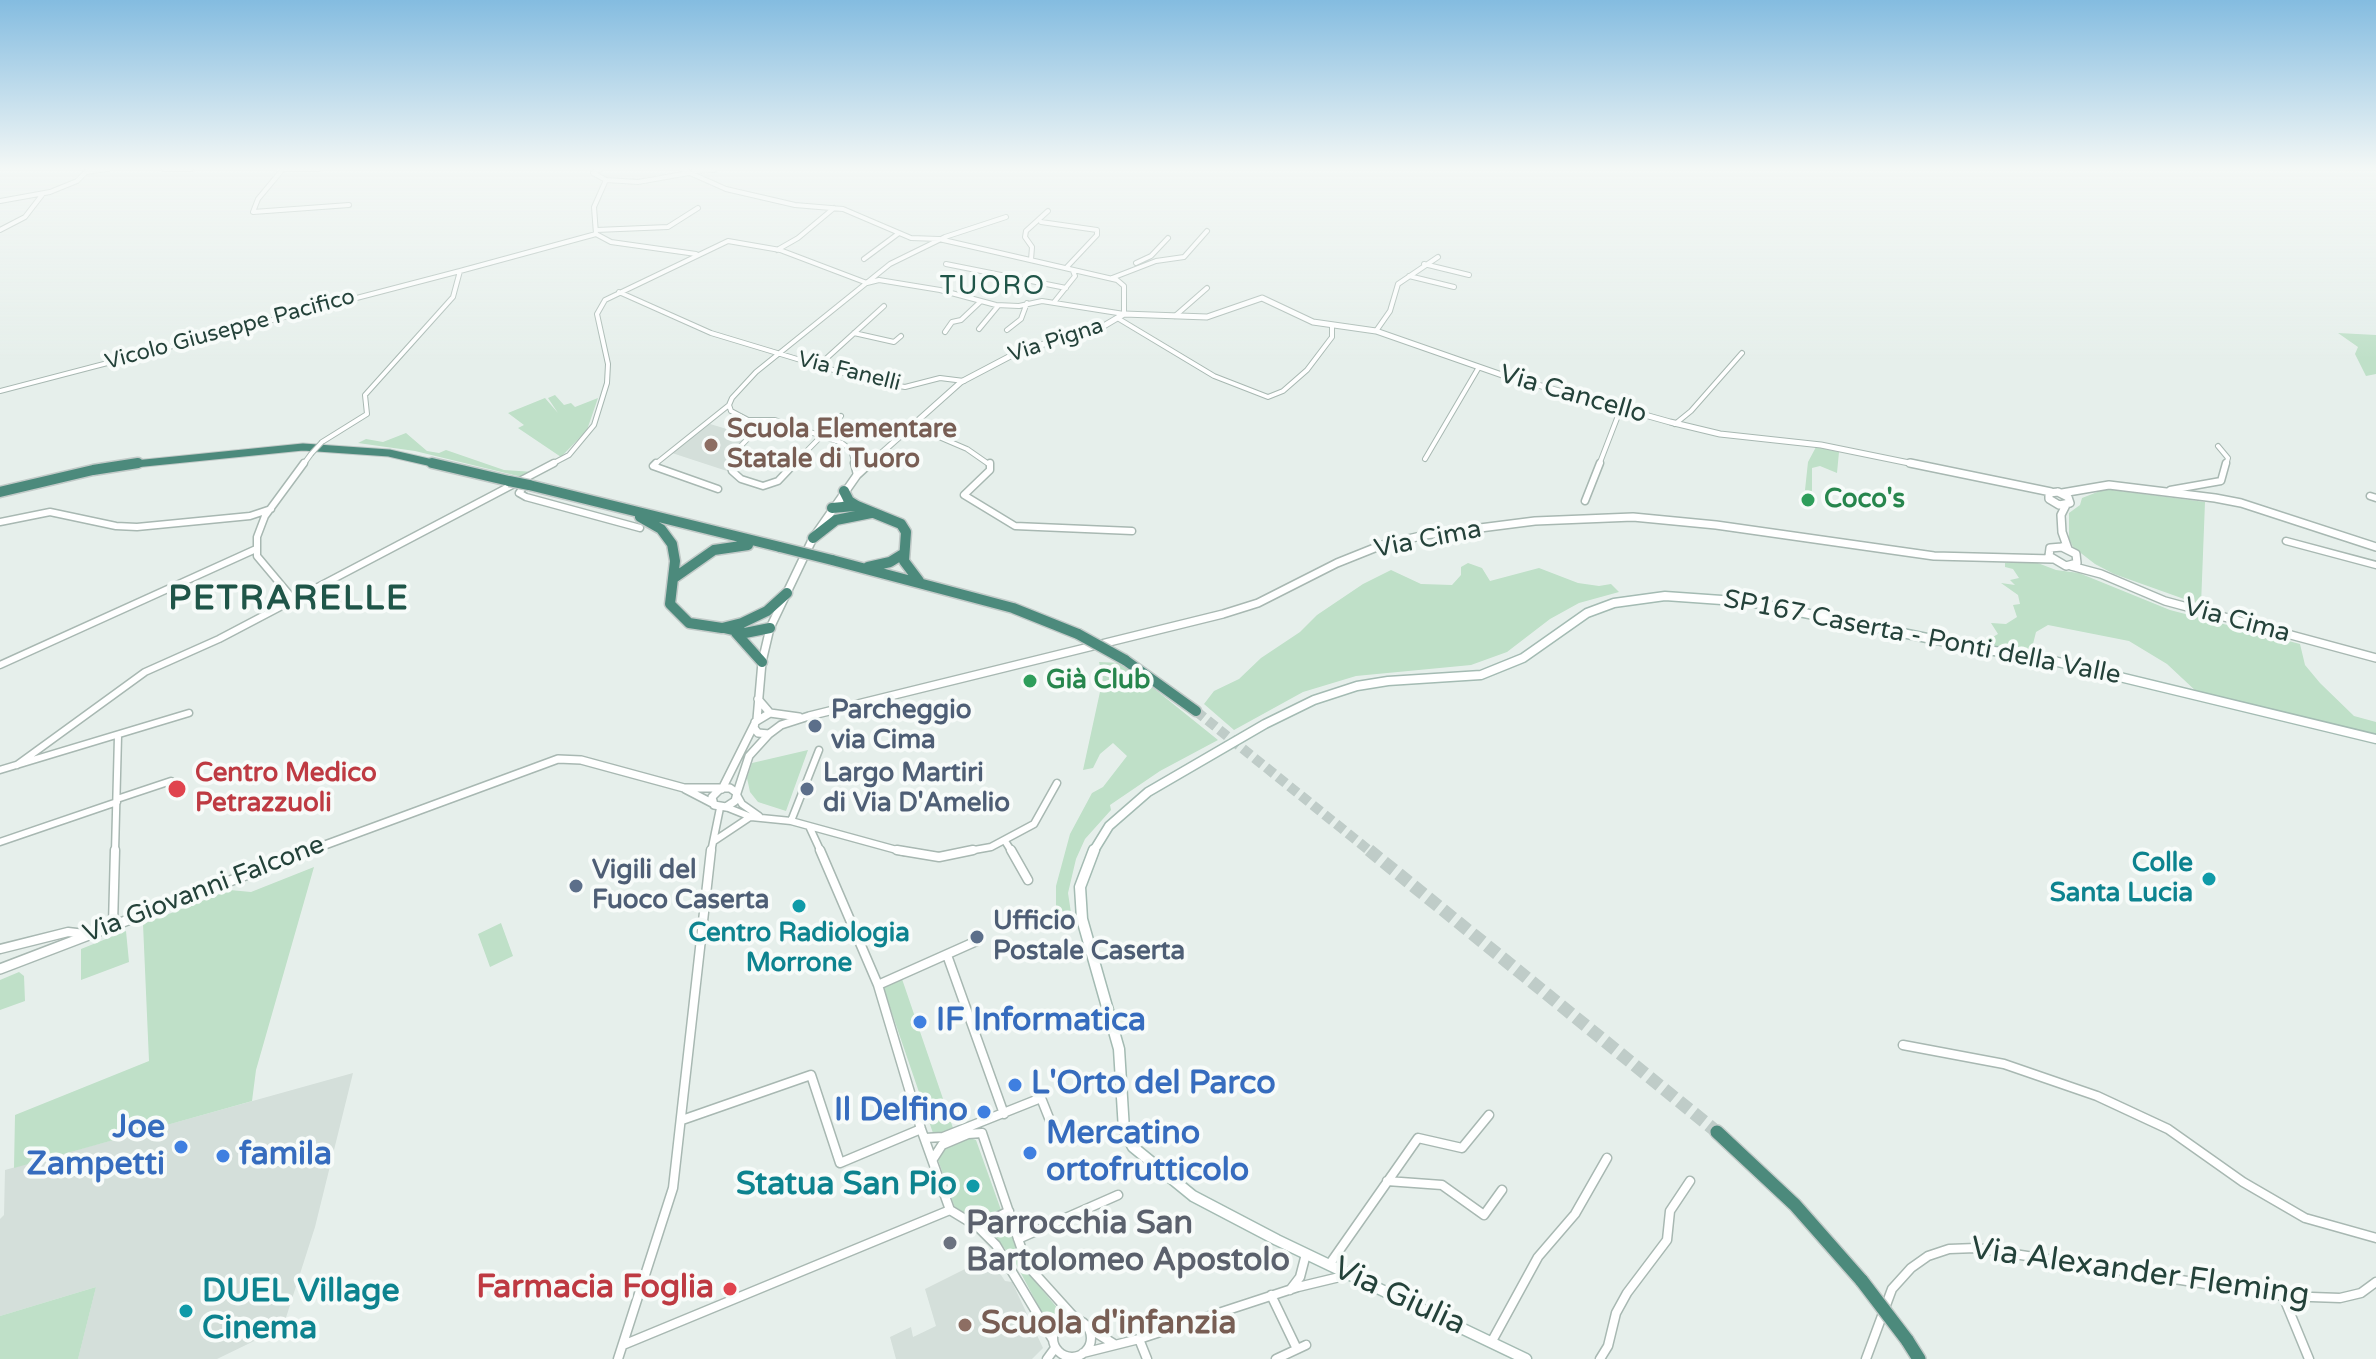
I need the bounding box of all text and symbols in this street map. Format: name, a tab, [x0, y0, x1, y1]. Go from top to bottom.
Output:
district label: TUORO	[940, 271, 1046, 303]
street label: Vicolo Giuseppe Pacifico	[102, 284, 358, 376]
street label: Via Pigna	[1005, 313, 1107, 369]
street label: Via Fanelli	[795, 346, 903, 398]
street label: Via Cancello	[1496, 359, 1650, 431]
place label: Scuola Elementare Statale di Tuoro	[727, 414, 957, 476]
marker: Scuola Elementare Statale di Tuoro	[702, 436, 720, 454]
place label: Coco's	[1824, 484, 1905, 516]
marker: Coco's	[1799, 491, 1817, 509]
street label: Via Cima	[1372, 514, 1484, 566]
district label: PETRARELLE	[168, 580, 410, 620]
street label: SP167 Caserta - Ponti della Valle	[1721, 584, 2123, 692]
street label: Via Cima	[2180, 592, 2294, 650]
place label: Già Club	[1046, 665, 1150, 697]
marker: Già Club	[1021, 672, 1039, 690]
place label: Parcheggio via Cima	[831, 695, 971, 756]
marker: Parcheggio via Cima	[806, 717, 824, 735]
place label: Centro Medico Petrazzuoli	[195, 758, 377, 820]
place label: Largo Martiri di Via D'Amelio	[823, 758, 1010, 820]
marker: Centro Medico Petrazzuoli	[166, 778, 188, 800]
marker: Largo Martiri di Via D'Amelio	[798, 780, 816, 798]
street label: Via Giovanni Falcone	[79, 830, 329, 950]
place label: Colle Santa Lucia	[2050, 848, 2193, 910]
place label: Vigili del Fuoco Caserta	[592, 855, 769, 916]
marker: Colle Santa Lucia	[2200, 870, 2218, 888]
marker: Vigili del Fuoco Caserta	[567, 877, 585, 895]
marker: Centro Radiologia Morrone	[790, 897, 808, 915]
place label: Ufficio Postale Caserta	[993, 906, 1185, 968]
place label: Centro Radiologia Morrone	[688, 918, 910, 980]
marker: Ufficio Postale Caserta	[968, 928, 986, 946]
place label: IF Informatica	[936, 1003, 1146, 1041]
marker: IF Informatica	[911, 1013, 929, 1031]
place label: L'Orto del Parco	[1031, 1066, 1276, 1104]
marker: L'Orto del Parco	[1006, 1076, 1024, 1094]
place label: Il Delfino	[834, 1093, 968, 1131]
marker: Il Delfino	[975, 1103, 993, 1121]
place label: Joe Zampetti	[27, 1110, 165, 1185]
place label: Mercatino ortofrutticolo	[1046, 1116, 1249, 1191]
place label: famila	[239, 1137, 332, 1175]
marker: Joe Zampetti	[172, 1138, 190, 1156]
marker: Mercatino ortofrutticolo	[1021, 1144, 1039, 1162]
marker: famila	[214, 1147, 232, 1165]
place label: Statua San Pio	[736, 1167, 957, 1205]
marker: Statua San Pio	[964, 1177, 982, 1195]
place label: Parrocchia San Bartolomeo Apostolo	[966, 1206, 1290, 1281]
street label: Via Alexander Fleming	[1968, 1230, 2312, 1316]
marker: Parrocchia San Bartolomeo Apostolo	[941, 1234, 959, 1252]
street label: Via Giulia	[1327, 1250, 1471, 1344]
place label: Farmacia Foglia	[476, 1270, 714, 1308]
place label: DUEL Village Cinema	[202, 1274, 400, 1349]
marker: Farmacia Foglia	[721, 1280, 739, 1298]
marker: DUEL Village Cinema	[177, 1302, 195, 1320]
place label: Scuola d'infanzia	[981, 1306, 1236, 1344]
marker: Scuola d'infanzia	[956, 1316, 974, 1334]

